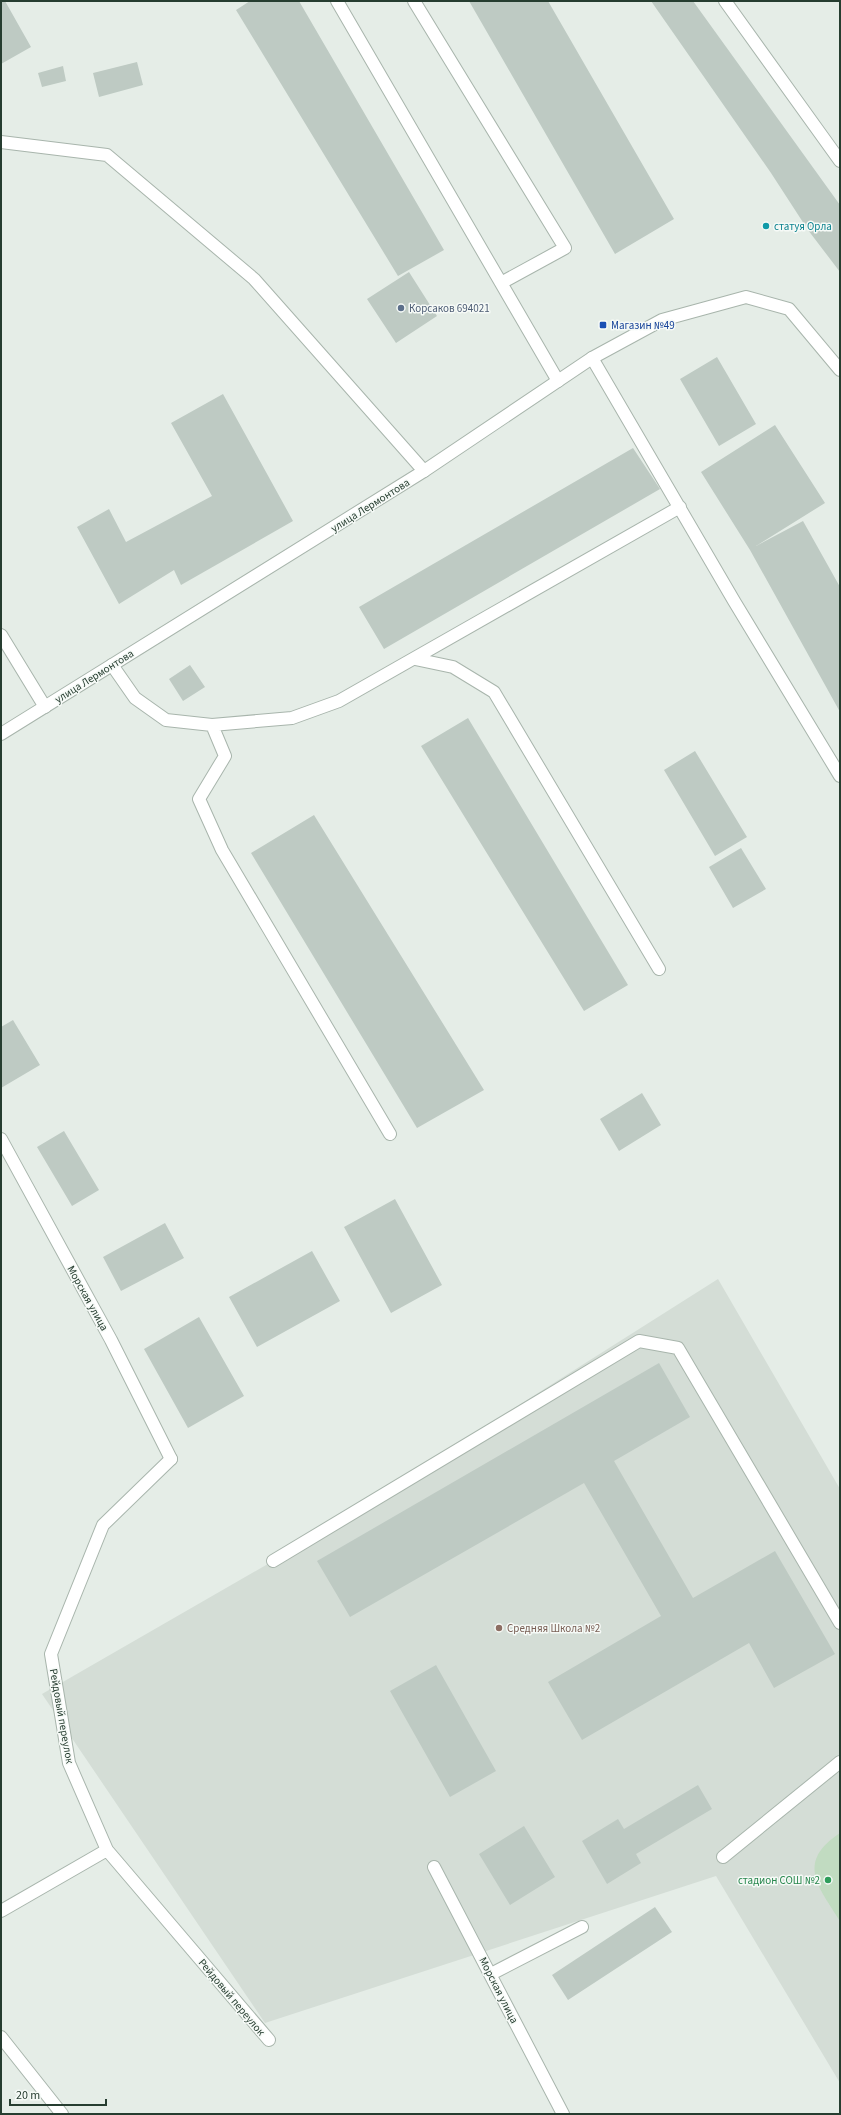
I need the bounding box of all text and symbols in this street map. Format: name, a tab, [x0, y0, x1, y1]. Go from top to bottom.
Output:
place label: статуя Орла	[774, 219, 832, 234]
marker: статуя Орла	[761, 221, 771, 231]
place label: Корсаков 694021	[409, 301, 490, 316]
marker: Корсаков 694021	[396, 303, 406, 313]
place label: Магазин №49	[611, 318, 675, 333]
marker: Магазин №49	[598, 320, 608, 330]
street label: улица Лермонтова	[328, 475, 413, 536]
street label: улица Лермонтова	[52, 646, 137, 707]
street label: Морская улица	[63, 1263, 112, 1334]
place label: Средняя Школа №2	[507, 1621, 600, 1636]
marker: Средняя Школа №2	[494, 1623, 504, 1633]
street label: Рейдовый переулок	[46, 1667, 77, 1765]
place label: стадион СОШ №2	[738, 1873, 820, 1888]
marker: стадион СОШ №2	[823, 1875, 833, 1885]
street label: Морская улица	[475, 1954, 522, 2026]
street label: Рейдовый переулок	[195, 1956, 269, 2039]
scale bar	[10, 2081, 106, 2107]
text: 20 m	[16, 2087, 40, 2104]

